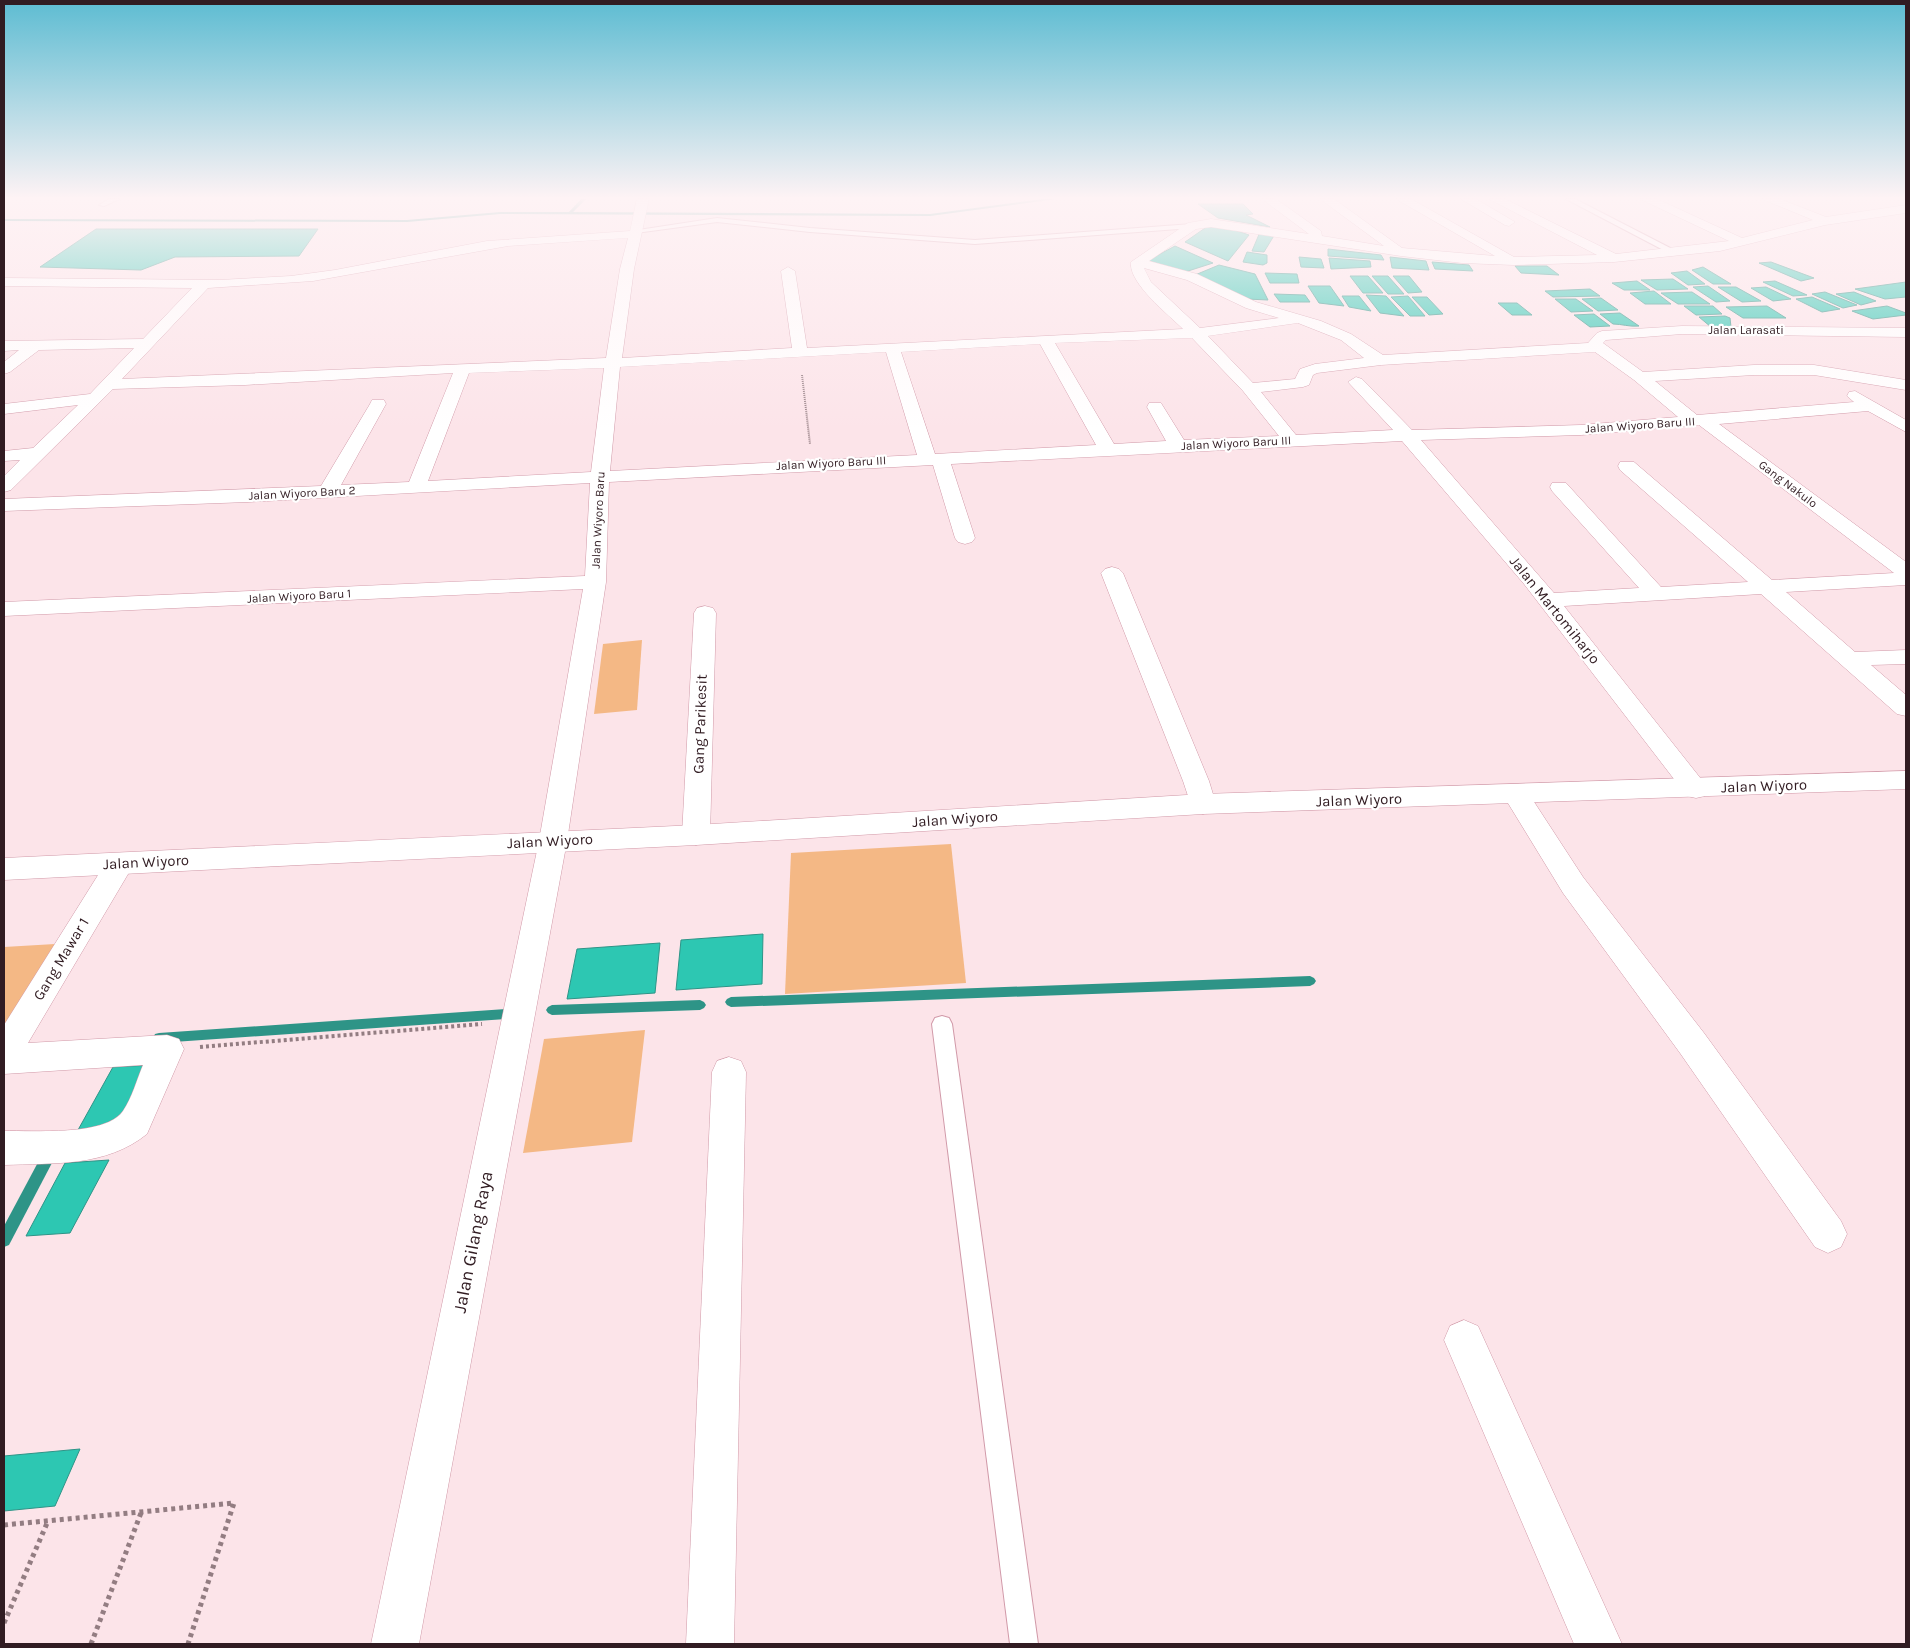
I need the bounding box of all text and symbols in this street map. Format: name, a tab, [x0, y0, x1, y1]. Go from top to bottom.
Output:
street label: Jalan Larasati	[1708, 323, 1784, 337]
street label: Jalan Wiyoro Baru III	[1584, 414, 1696, 436]
street label: Jalan Wiyoro Baru III	[1181, 433, 1291, 453]
street label: Jalan Wiyoro Baru III	[776, 453, 886, 473]
street label: Gang Nakulo	[1756, 457, 1820, 511]
street label: Jalan Wiyoro Baru	[588, 471, 608, 569]
street label: Jalan Wiyoro Baru 2	[248, 483, 356, 503]
street label: Jalan Martomiharjo	[1506, 552, 1604, 668]
street label: Jalan Wiyoro Baru 1	[247, 586, 351, 606]
street label: Gang Parikesit	[689, 674, 711, 774]
street label: Jalan Wiyoro	[1721, 776, 1807, 796]
street label: Jalan Wiyoro	[1316, 790, 1402, 810]
street label: Jalan Wiyoro	[911, 807, 999, 831]
street label: Jalan Wiyoro	[507, 830, 593, 852]
street label: Jalan Wiyoro	[103, 851, 189, 873]
street label: Gang Mawar 1	[29, 914, 93, 1004]
street label: Jalan Gilang Raya	[448, 1169, 498, 1315]

